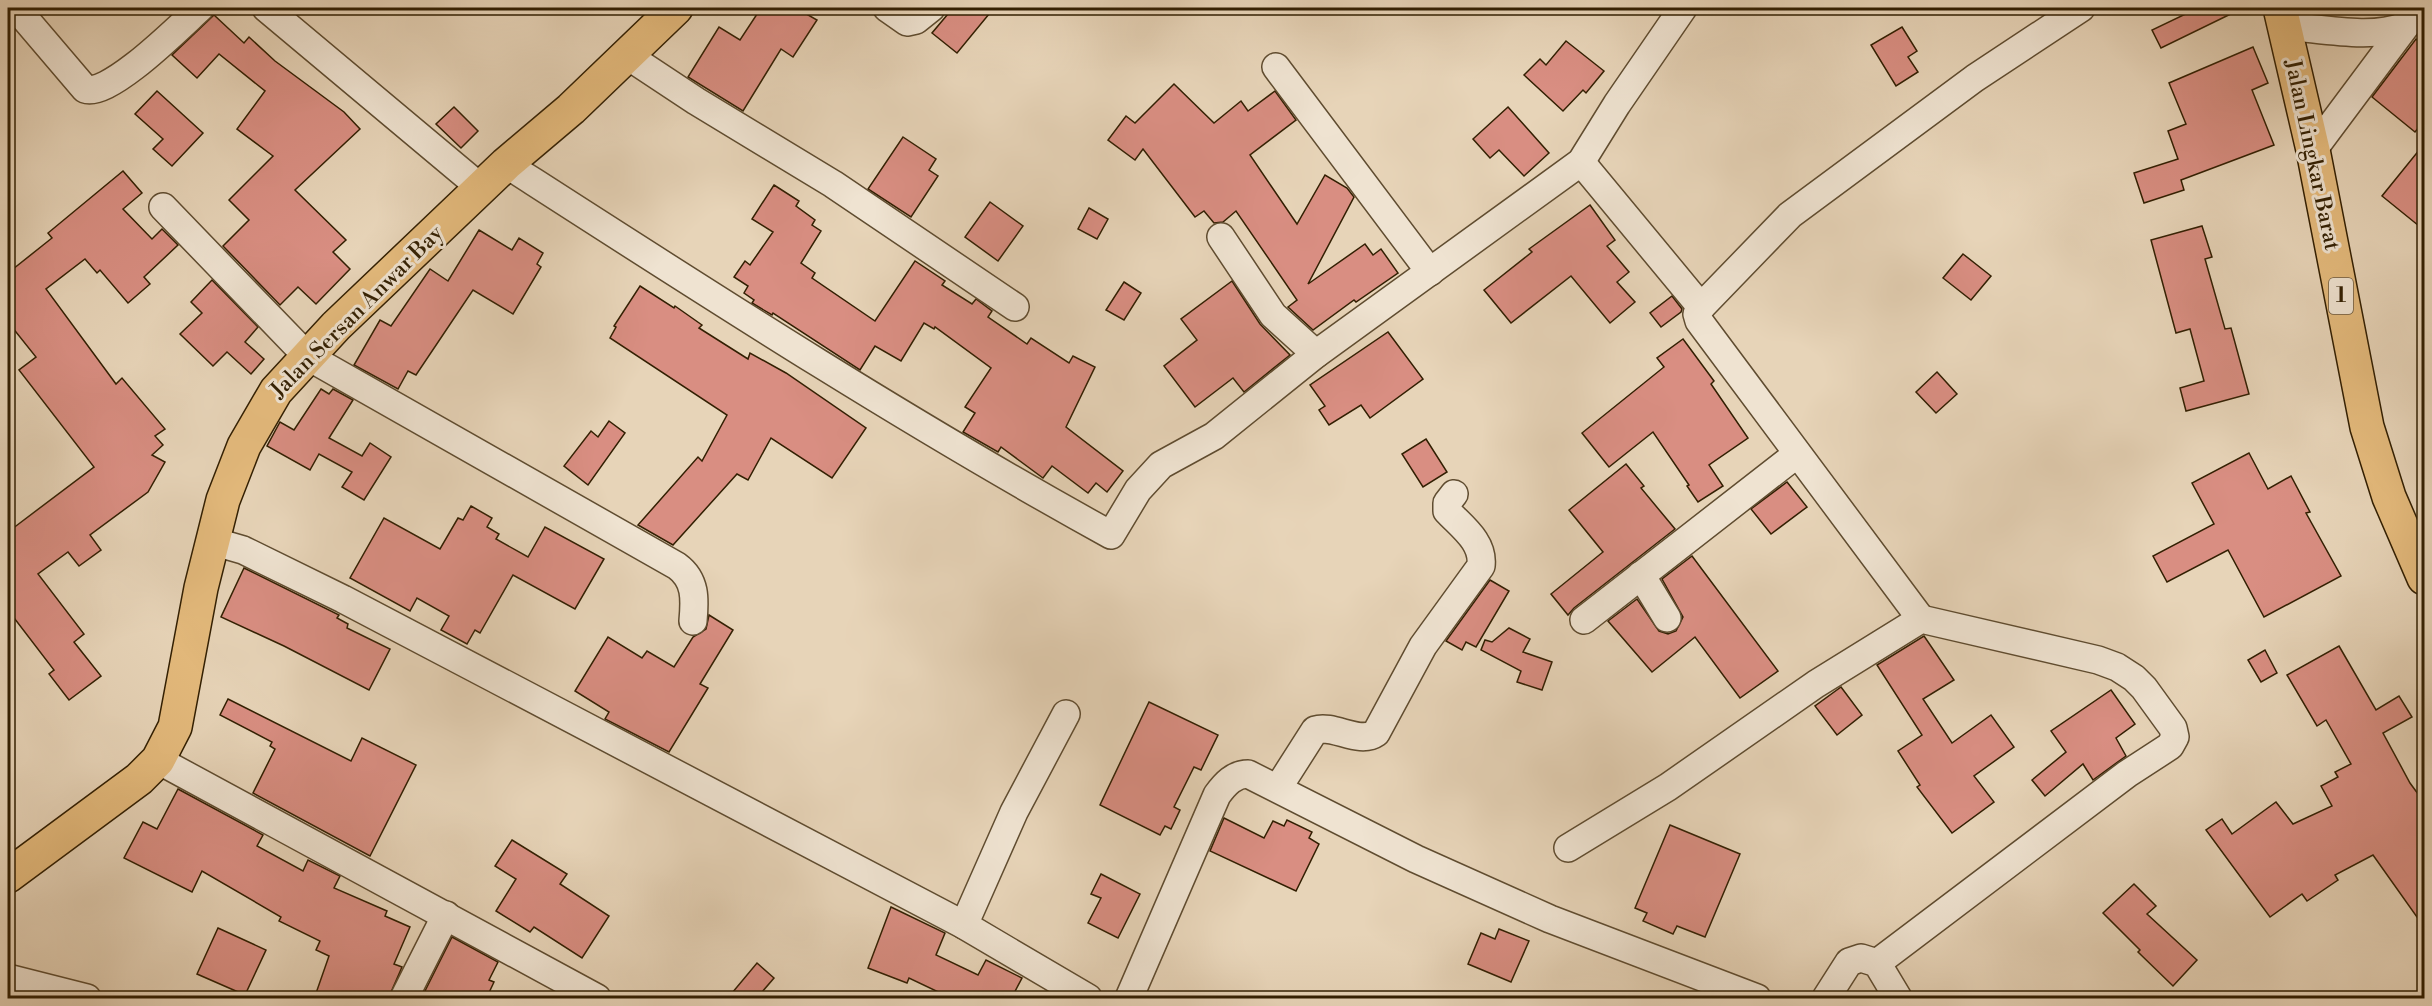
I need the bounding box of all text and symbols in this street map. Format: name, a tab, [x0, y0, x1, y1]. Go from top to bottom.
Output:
street label: Jalan Lingkar Barat	[2278, 56, 2345, 253]
street label: Jalan Sersan Anwar Bay	[264, 220, 449, 405]
road number: 1	[2329, 278, 2353, 314]

